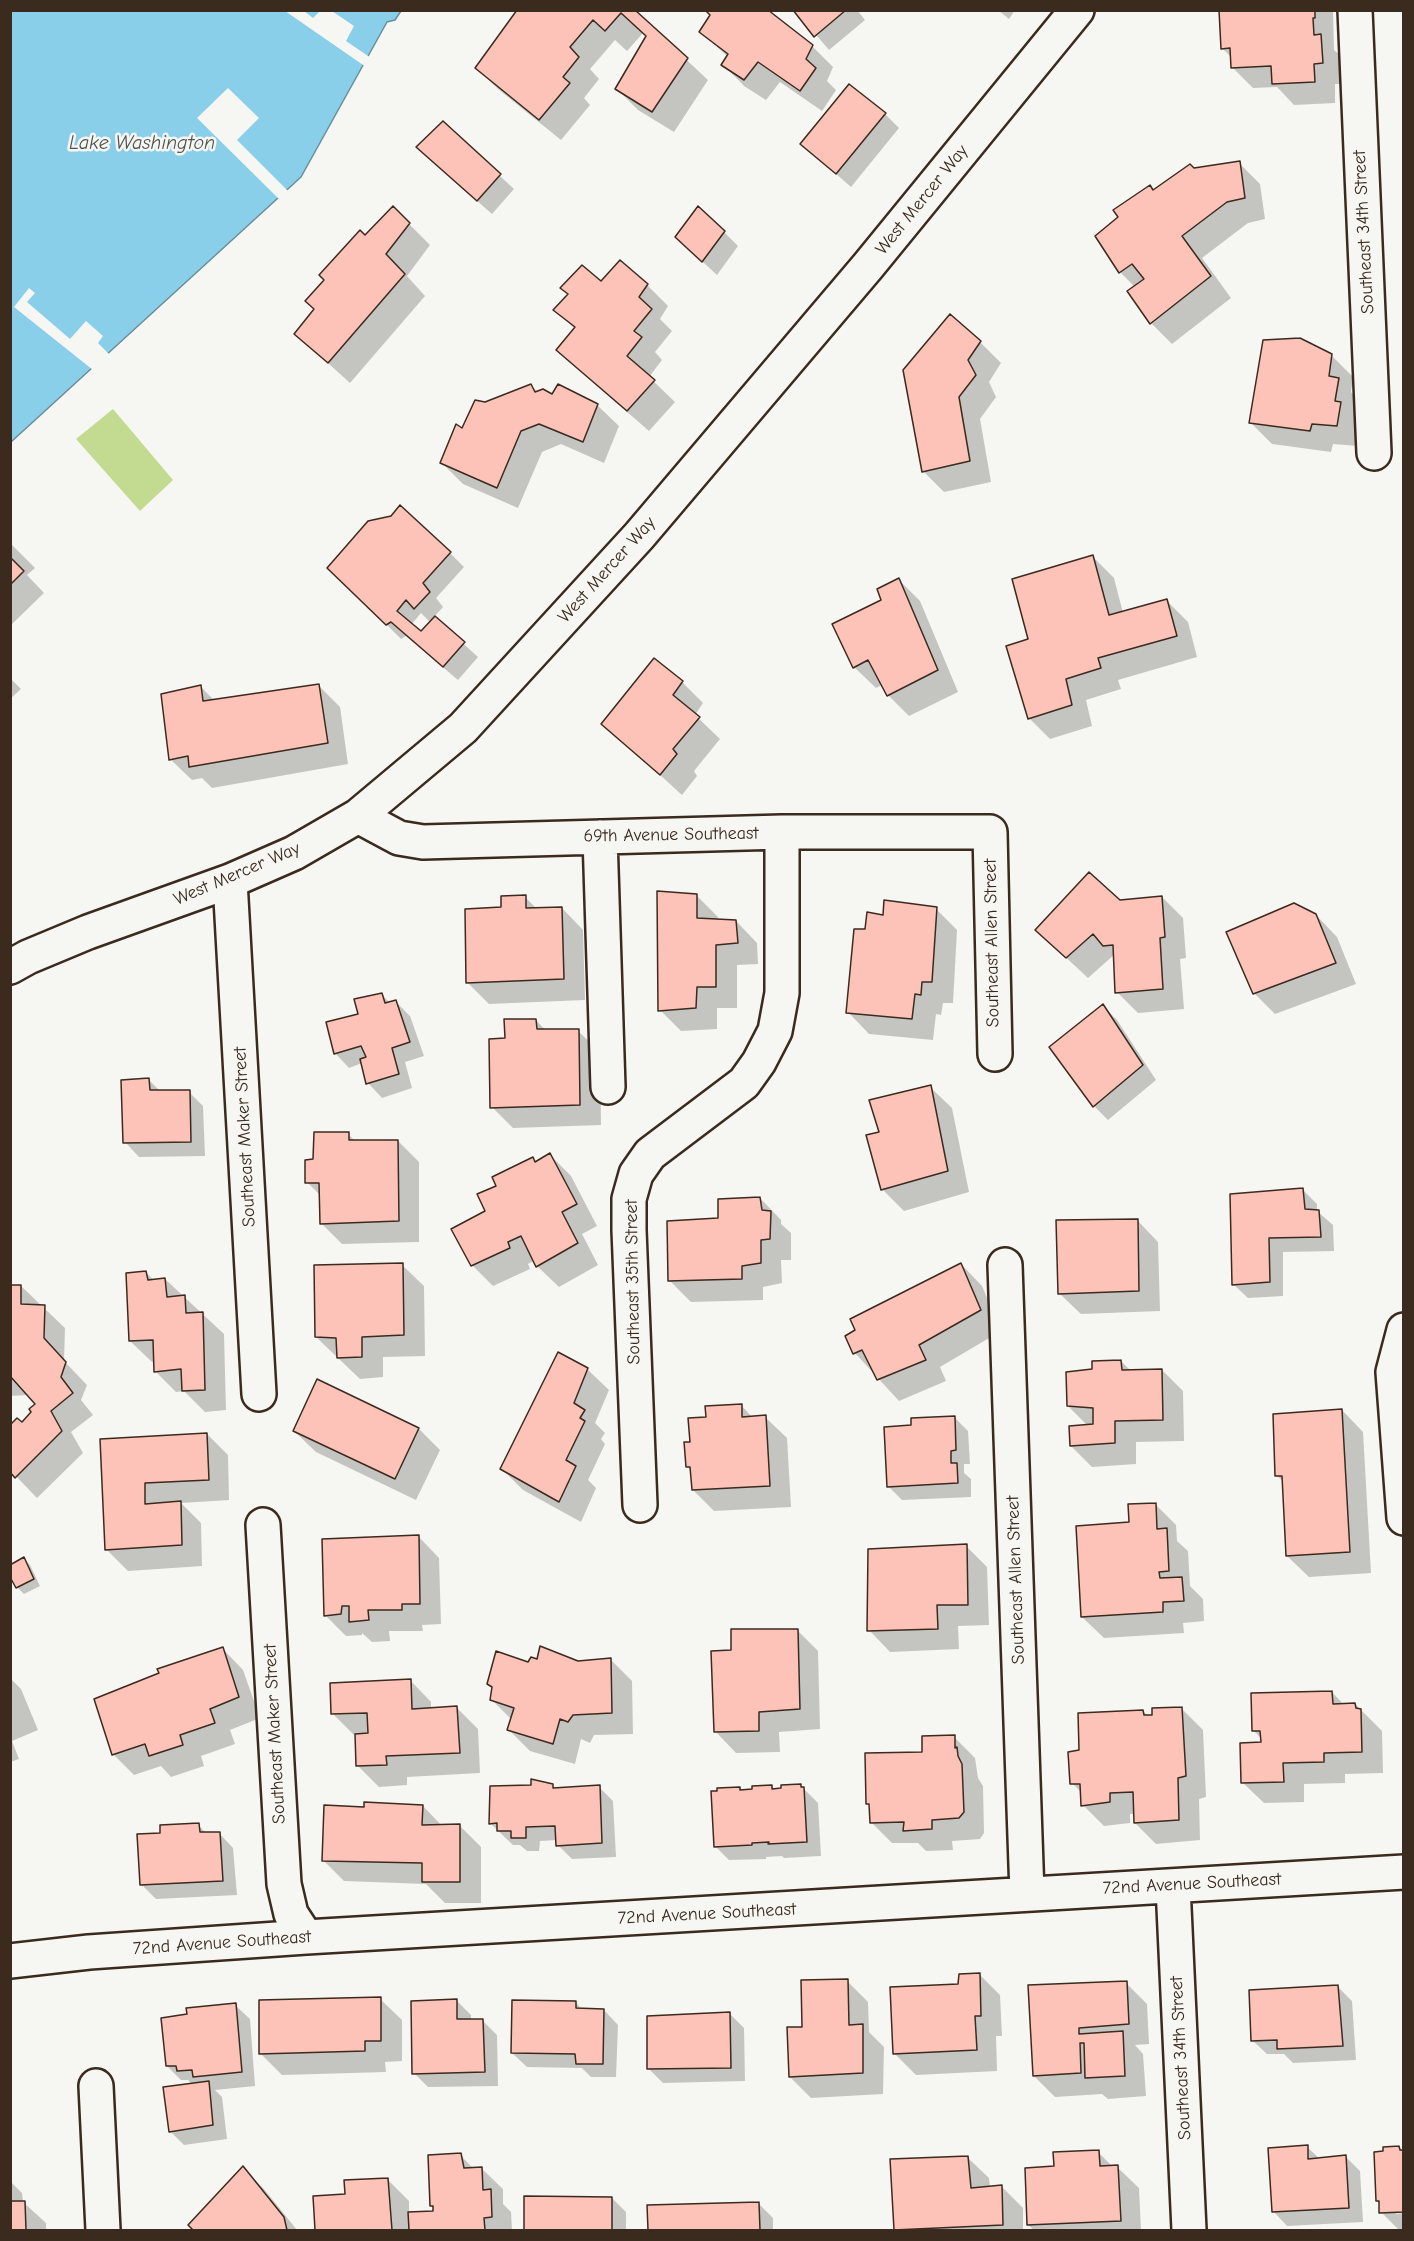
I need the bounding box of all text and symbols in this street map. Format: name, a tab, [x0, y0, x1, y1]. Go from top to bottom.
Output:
water label: Lake Washington	[69, 131, 215, 155]
street label: West Mercer Way	[871, 141, 973, 259]
street label: Southeast 34th Street	[1349, 149, 1379, 315]
street label: West Mercer Way	[554, 512, 660, 628]
street label: 69th Avenue Southeast	[583, 823, 759, 847]
street label: West Mercer Way	[170, 838, 304, 910]
street label: Southeast Allen Street	[980, 858, 1004, 1028]
street label: Southeast Maker Street	[229, 1046, 261, 1228]
street label: Southeast 35th Street	[621, 1199, 645, 1365]
street label: Southeast Allen Street	[1002, 1495, 1030, 1665]
street label: Southeast Maker Street	[259, 1643, 291, 1825]
street label: 72nd Avenue Southeast	[1102, 1869, 1282, 1899]
street label: 72nd Avenue Southeast	[617, 1899, 797, 1929]
street label: 72nd Avenue Southeast	[132, 1926, 312, 1960]
street label: Southeast 34th Street	[1166, 1975, 1196, 2141]

